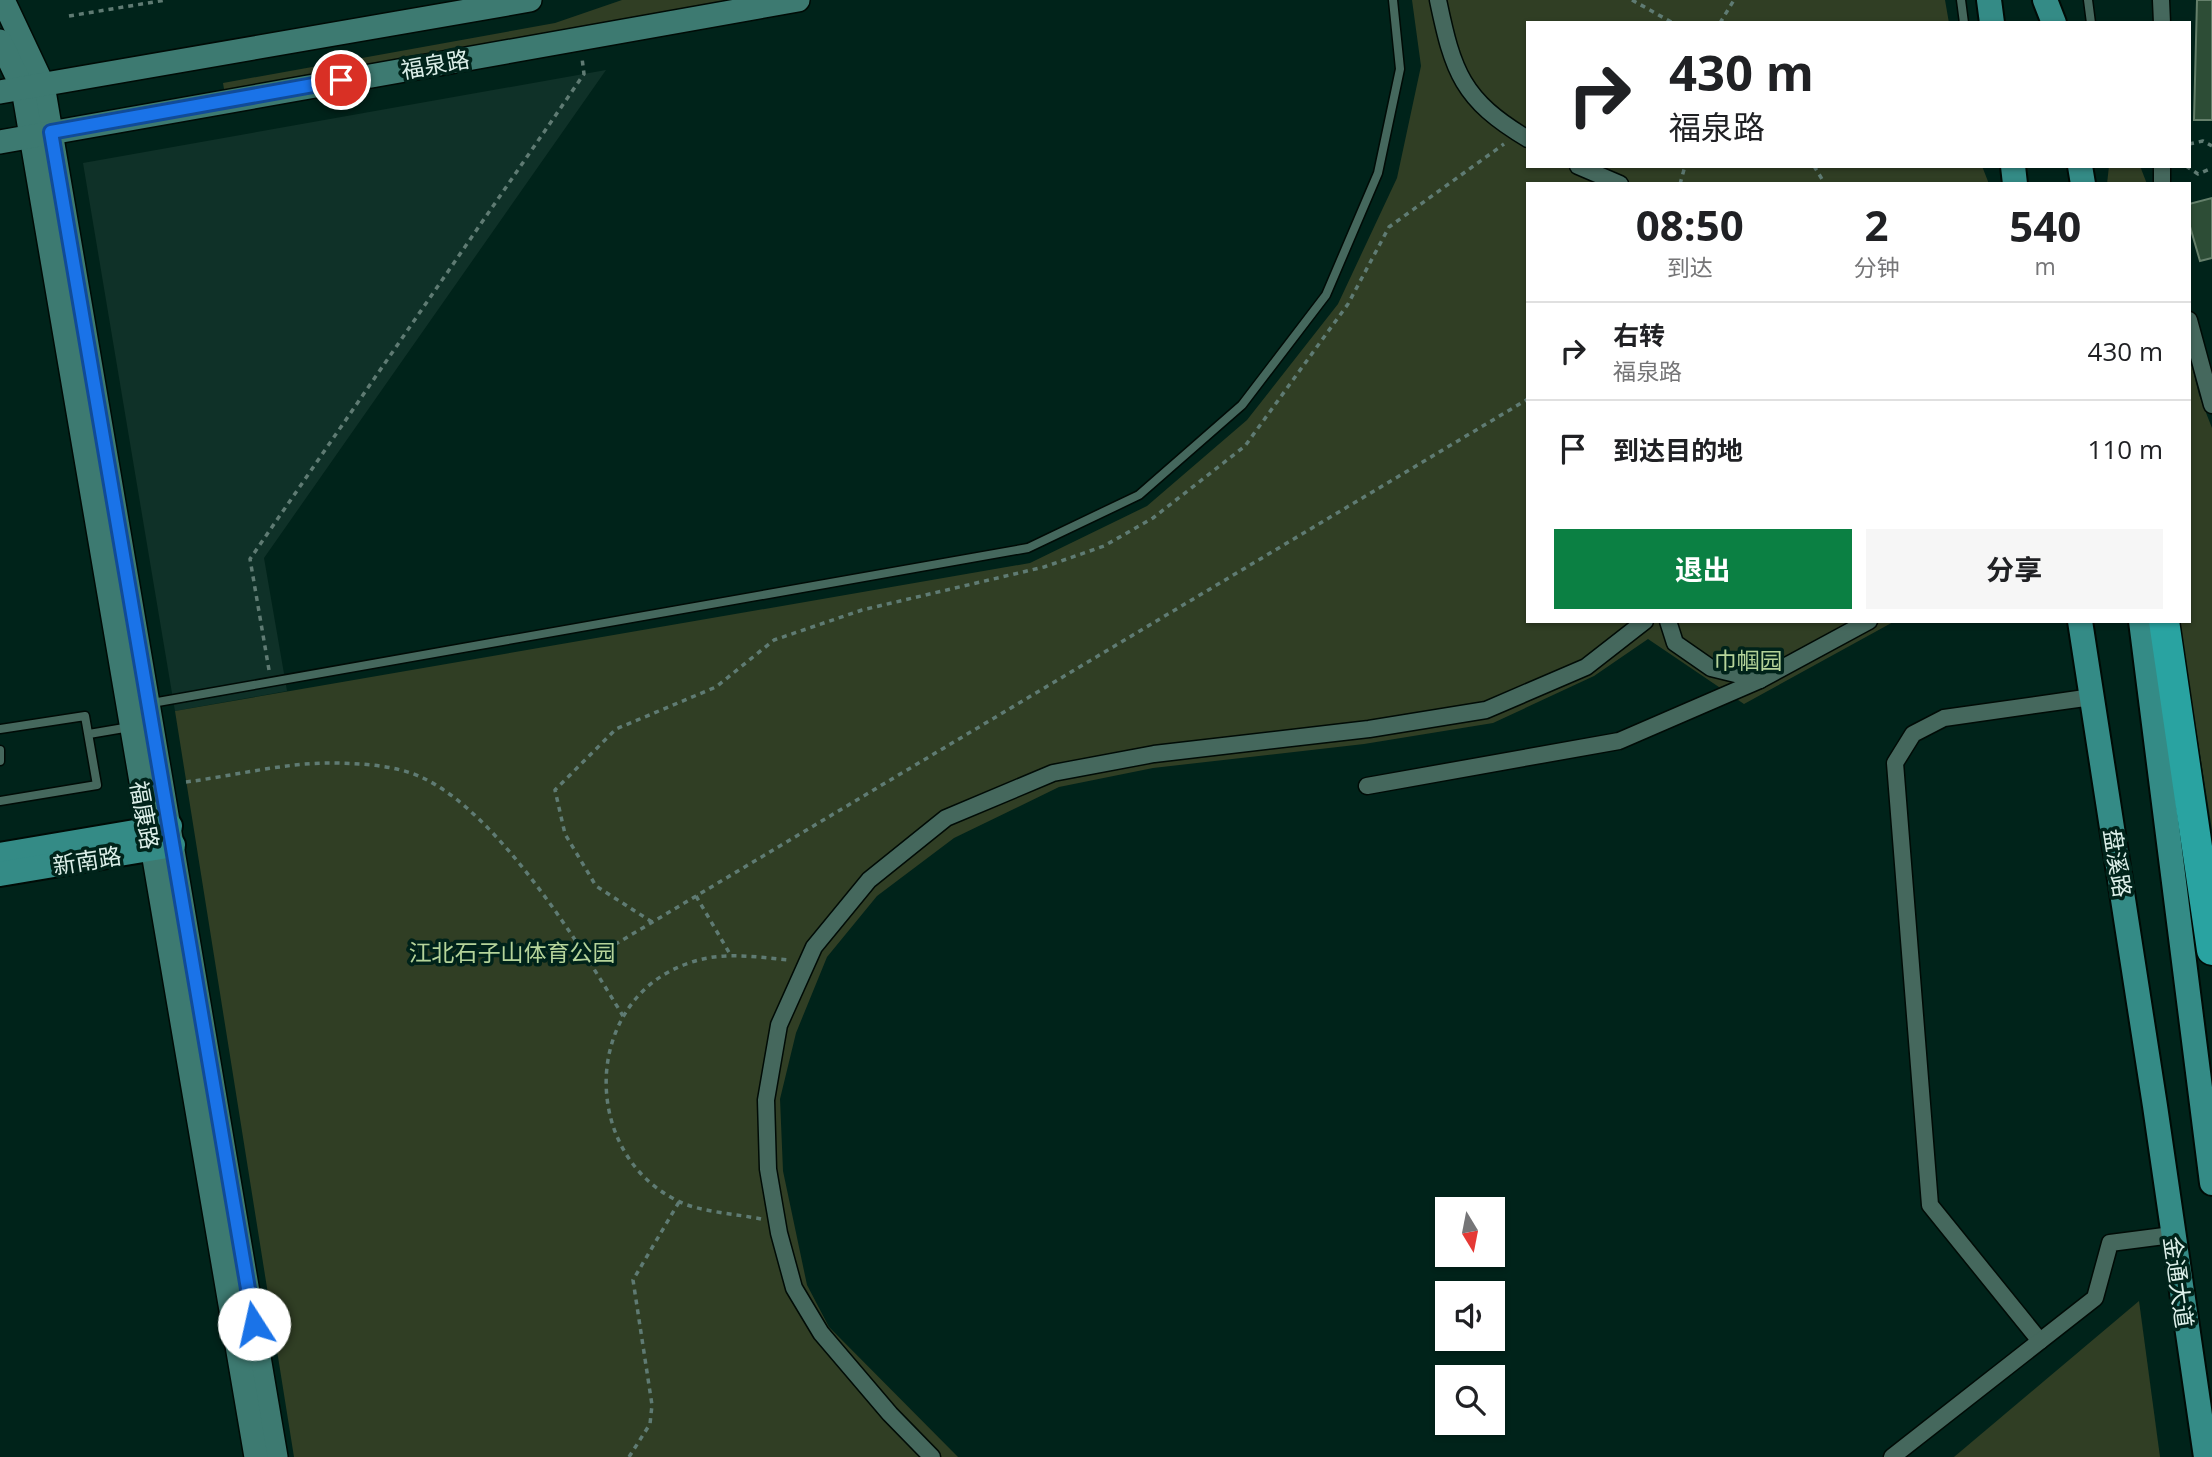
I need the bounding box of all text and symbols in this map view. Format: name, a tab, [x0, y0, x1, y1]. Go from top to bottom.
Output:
text: 430 m	[1669, 39, 1814, 105]
street label: 福泉路	[398, 42, 472, 86]
icon: right	[1554, 49, 1645, 140]
pin	[311, 50, 371, 110]
icon: arrive	[322, 61, 360, 99]
text: 福泉路	[1669, 105, 1765, 148]
text: 08:50	[1636, 196, 1744, 253]
text: 2	[1864, 196, 1888, 253]
text: 540	[2009, 197, 2081, 254]
text: m	[2035, 250, 2056, 282]
text: 到达	[1667, 251, 1713, 283]
text: 分钟	[1853, 251, 1899, 283]
text: 右转	[1613, 317, 1665, 353]
icon: right	[1554, 332, 1592, 370]
text: 430 m	[2088, 333, 2163, 369]
text: 福泉路	[1613, 355, 1682, 387]
icon: arrive	[1554, 430, 1592, 468]
text: 110 m	[2088, 431, 2163, 467]
text: 到达目的地	[1613, 432, 1743, 468]
button: 退出	[1554, 529, 1852, 609]
button: 分享	[1866, 529, 2163, 609]
park label: 巾帼园	[1714, 644, 1783, 676]
street label: 福康路	[123, 778, 167, 852]
street label: 盘溪路	[2097, 826, 2139, 900]
street label: 新南路	[50, 839, 124, 881]
park label: 江北石子山体育公园	[409, 936, 616, 968]
north arrow	[1435, 1197, 1505, 1267]
map controls	[1435, 1197, 1505, 1435]
street label: 金通大道	[2157, 1234, 2201, 1330]
button: sound	[1435, 1281, 1505, 1351]
position arrow	[217, 1287, 291, 1361]
button: search	[1435, 1365, 1505, 1435]

